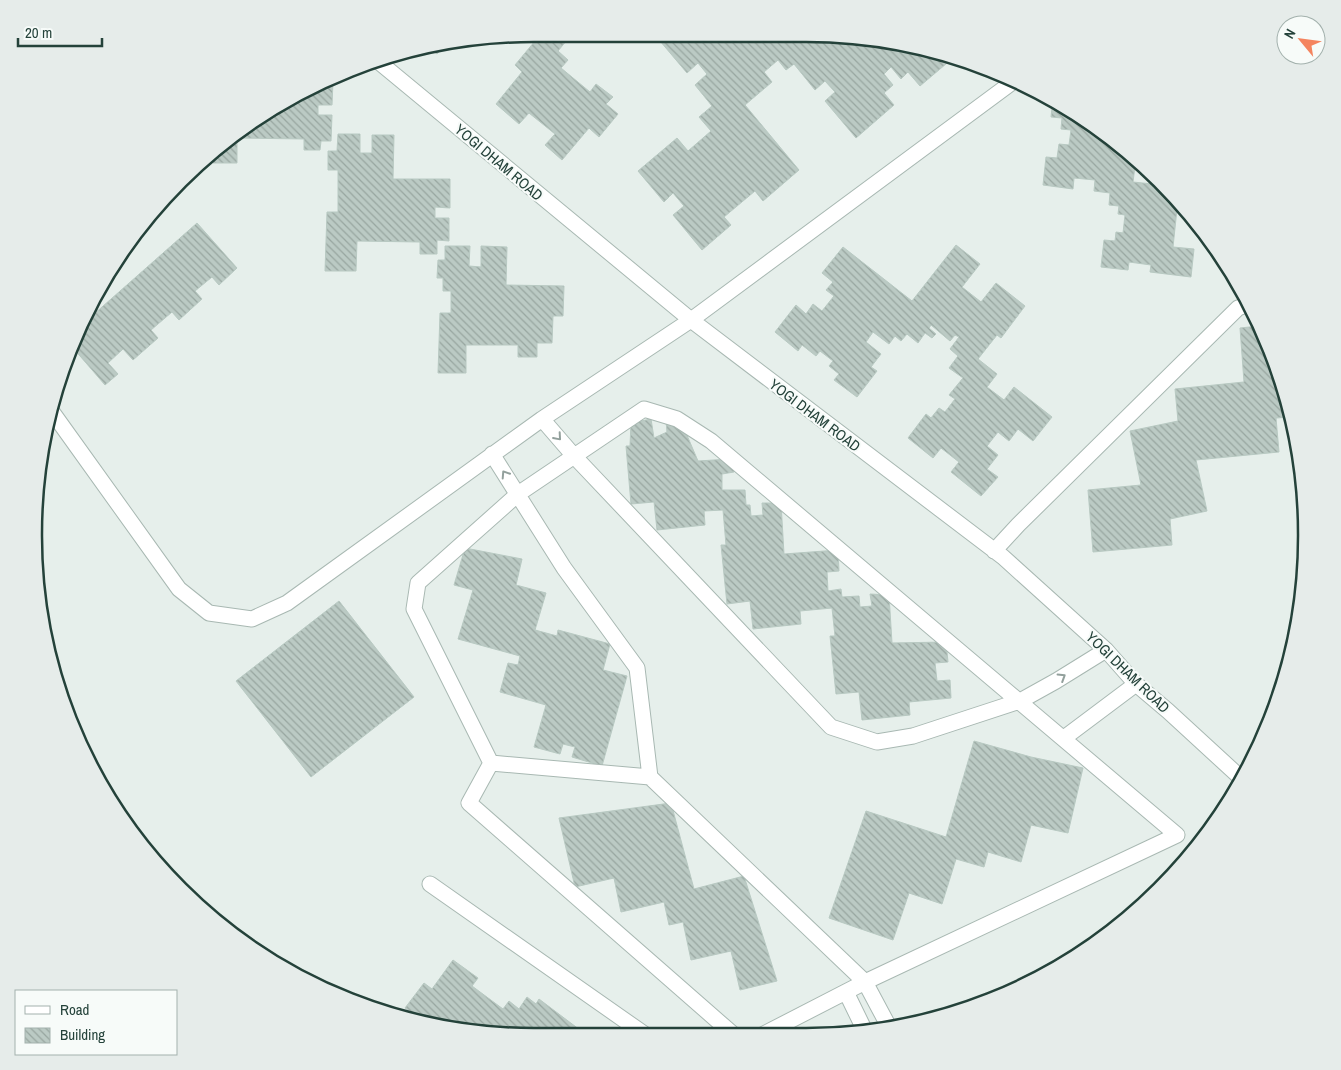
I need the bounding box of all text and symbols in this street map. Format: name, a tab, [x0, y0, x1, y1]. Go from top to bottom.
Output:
scale bar	[18, 15, 101, 47]
north arrow	[1276, 15, 1326, 65]
text: 20 m	[25, 22, 52, 43]
text: N	[1280, 26, 1300, 42]
street label: YOGI DHAM ROAD	[450, 119, 548, 205]
street label: YOGI DHAM ROAD	[765, 374, 865, 456]
one-way arrow	[552, 432, 561, 441]
one-way arrow	[502, 470, 511, 480]
street label: YOGI DHAM ROAD	[1081, 626, 1175, 718]
one-way arrow	[1057, 674, 1066, 684]
legend	[15, 990, 178, 1055]
text: Road	[60, 999, 89, 1020]
text: Building	[60, 1024, 105, 1045]

